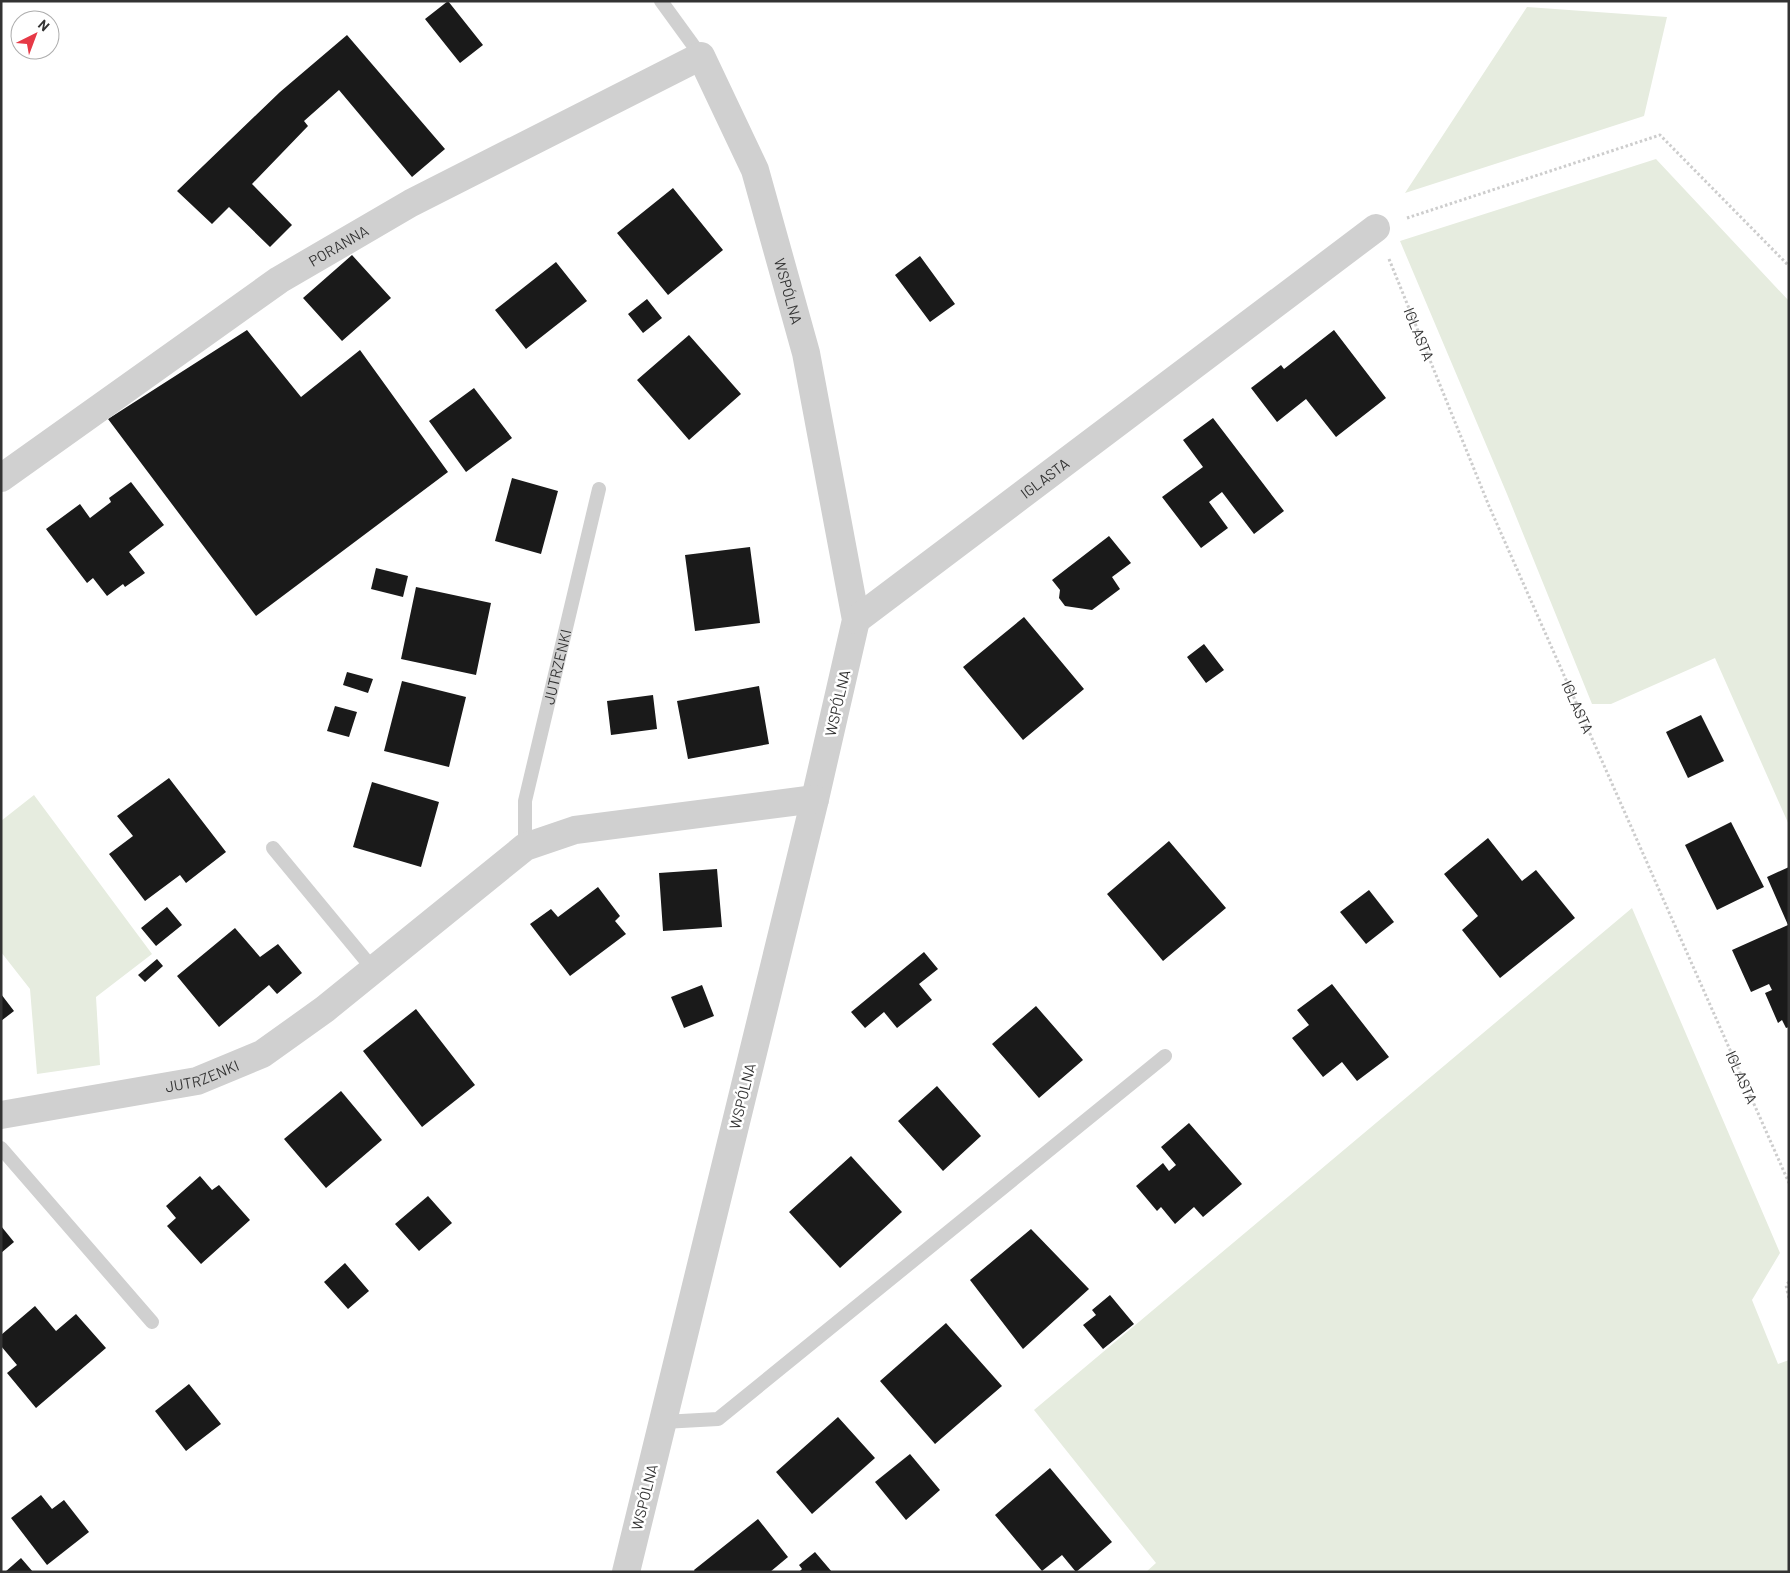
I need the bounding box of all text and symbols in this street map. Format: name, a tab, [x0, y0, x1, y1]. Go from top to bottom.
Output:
north arrow	[10, 10, 60, 60]
text: N	[35, 16, 53, 34]
street label: PORANNA	[305, 221, 371, 270]
street label: WSPÓLNA	[771, 256, 806, 326]
street label: IGLASTA	[1401, 305, 1438, 363]
street label: IGLASTA	[1017, 454, 1072, 502]
street label: JUTRZENKI	[539, 627, 574, 706]
street label: WSPÓLNA	[821, 668, 853, 738]
street label: IGLASTA	[1558, 677, 1598, 736]
street label: IGLASTA	[1722, 1048, 1762, 1106]
street label: JUTRZENKI	[164, 1056, 241, 1095]
street label: WSPÓLNA	[725, 1061, 759, 1131]
street label: WSPÓLNA	[627, 1462, 661, 1532]

